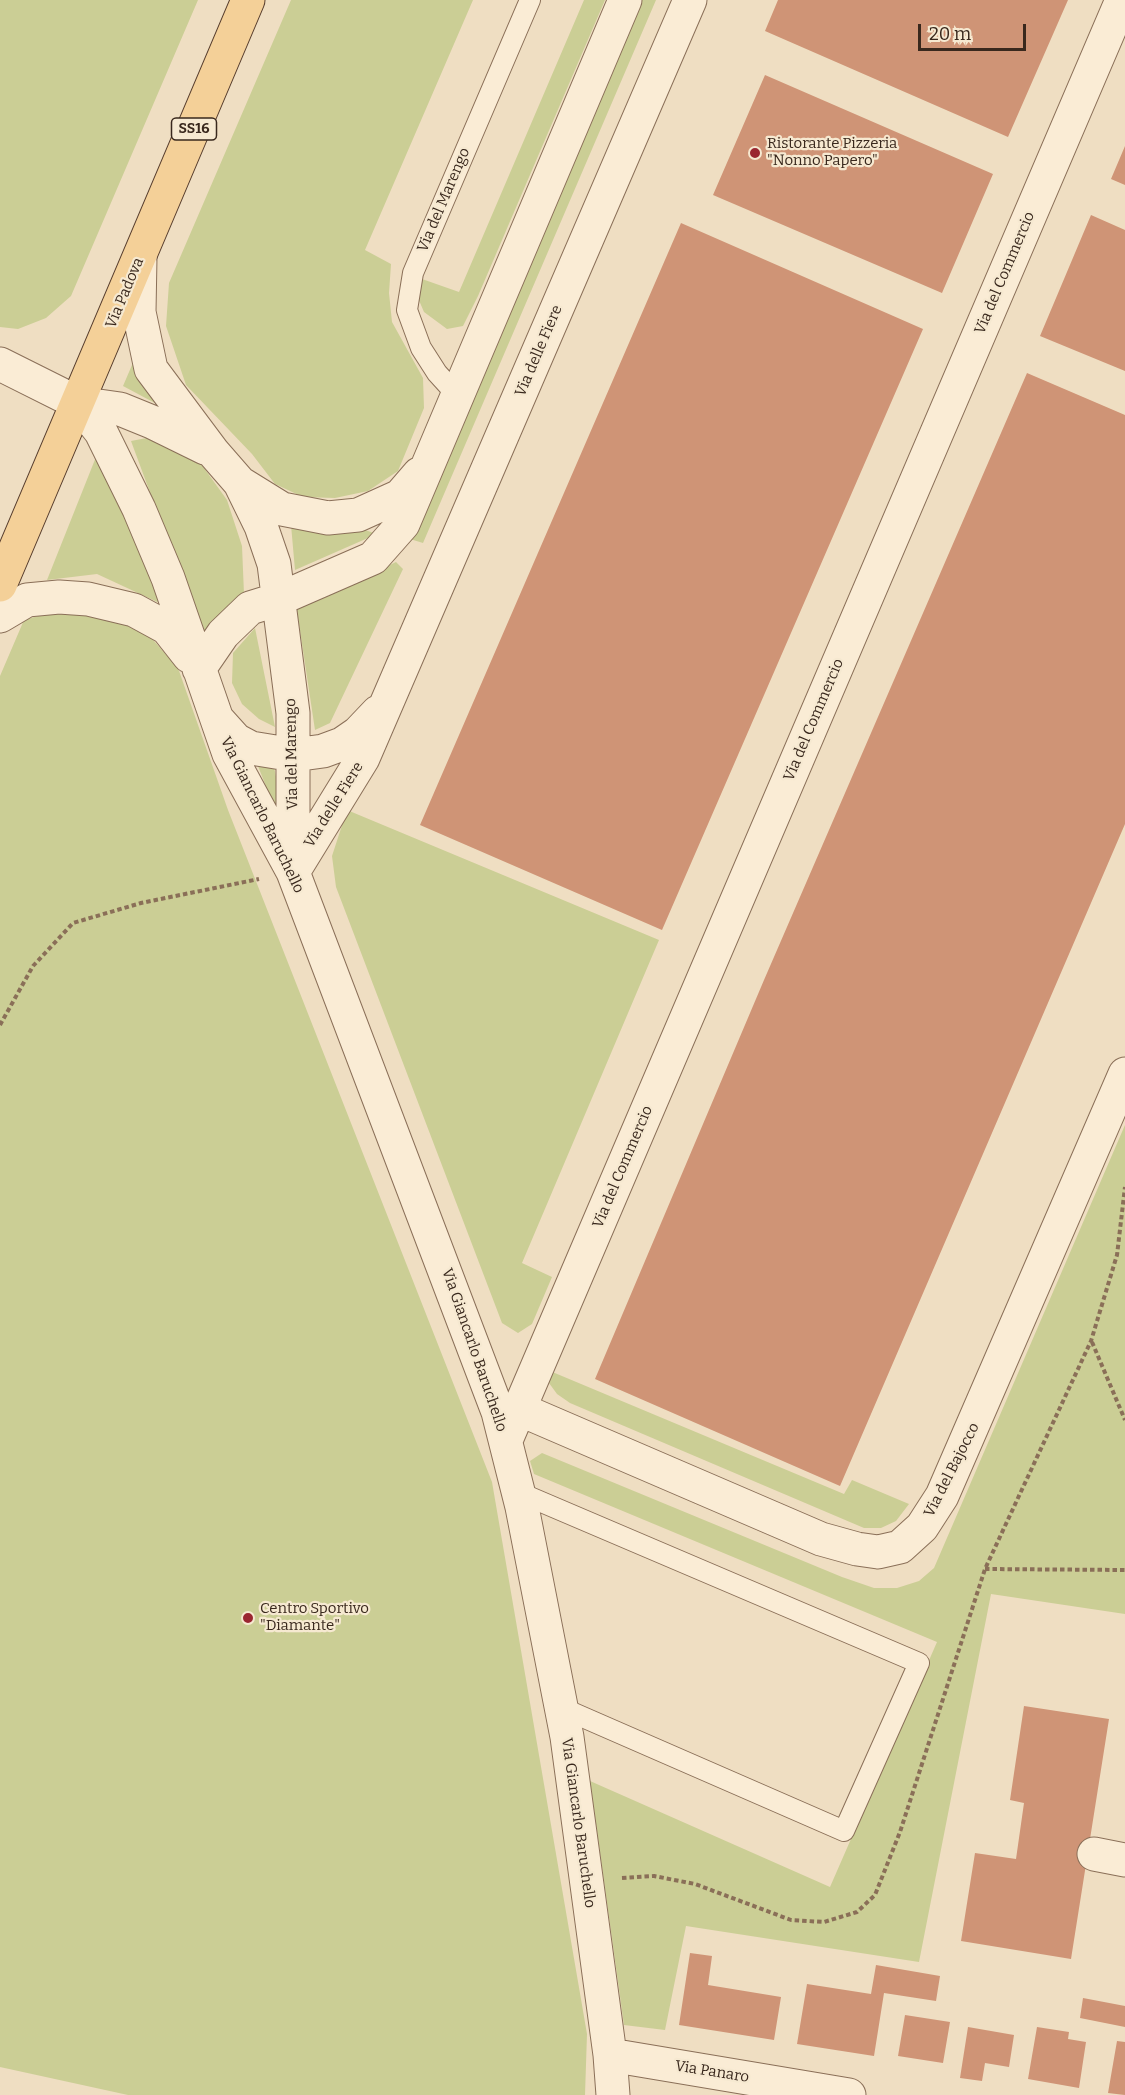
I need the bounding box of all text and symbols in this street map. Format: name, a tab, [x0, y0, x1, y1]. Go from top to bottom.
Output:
scale bar	[921, 12, 1029, 50]
text: 20 m	[929, 23, 971, 45]
road number: SS16	[172, 118, 216, 140]
place label: Ristorante Pizzeria "Nonno Papero"	[767, 135, 897, 170]
street label: Via del Marengo	[414, 145, 474, 255]
marker: Ristorante Pizzeria "Nonno Papero"	[748, 146, 762, 160]
street label: Via del Commercio	[971, 209, 1039, 337]
street label: Via Padova	[102, 255, 148, 331]
street label: Via delle Fiere	[512, 303, 566, 399]
street label: Via del Commercio	[780, 656, 848, 784]
street label: Via del Marengo	[282, 698, 302, 810]
street label: Via Giancarlo Baruchello	[216, 734, 308, 896]
street label: Via delle Fiere	[301, 759, 367, 851]
street label: Via del Commercio	[589, 1103, 657, 1231]
street label: Via Giancarlo Baruchello	[438, 1266, 510, 1434]
street label: Via del Bajocco	[921, 1420, 983, 1520]
place label: Centro Sportivo "Diamante"	[260, 1600, 369, 1635]
marker: Centro Sportivo "Diamante"	[241, 1611, 255, 1625]
street label: Via Giancarlo Baruchello	[557, 1737, 599, 1909]
street label: Via Panaro	[674, 2057, 750, 2087]

